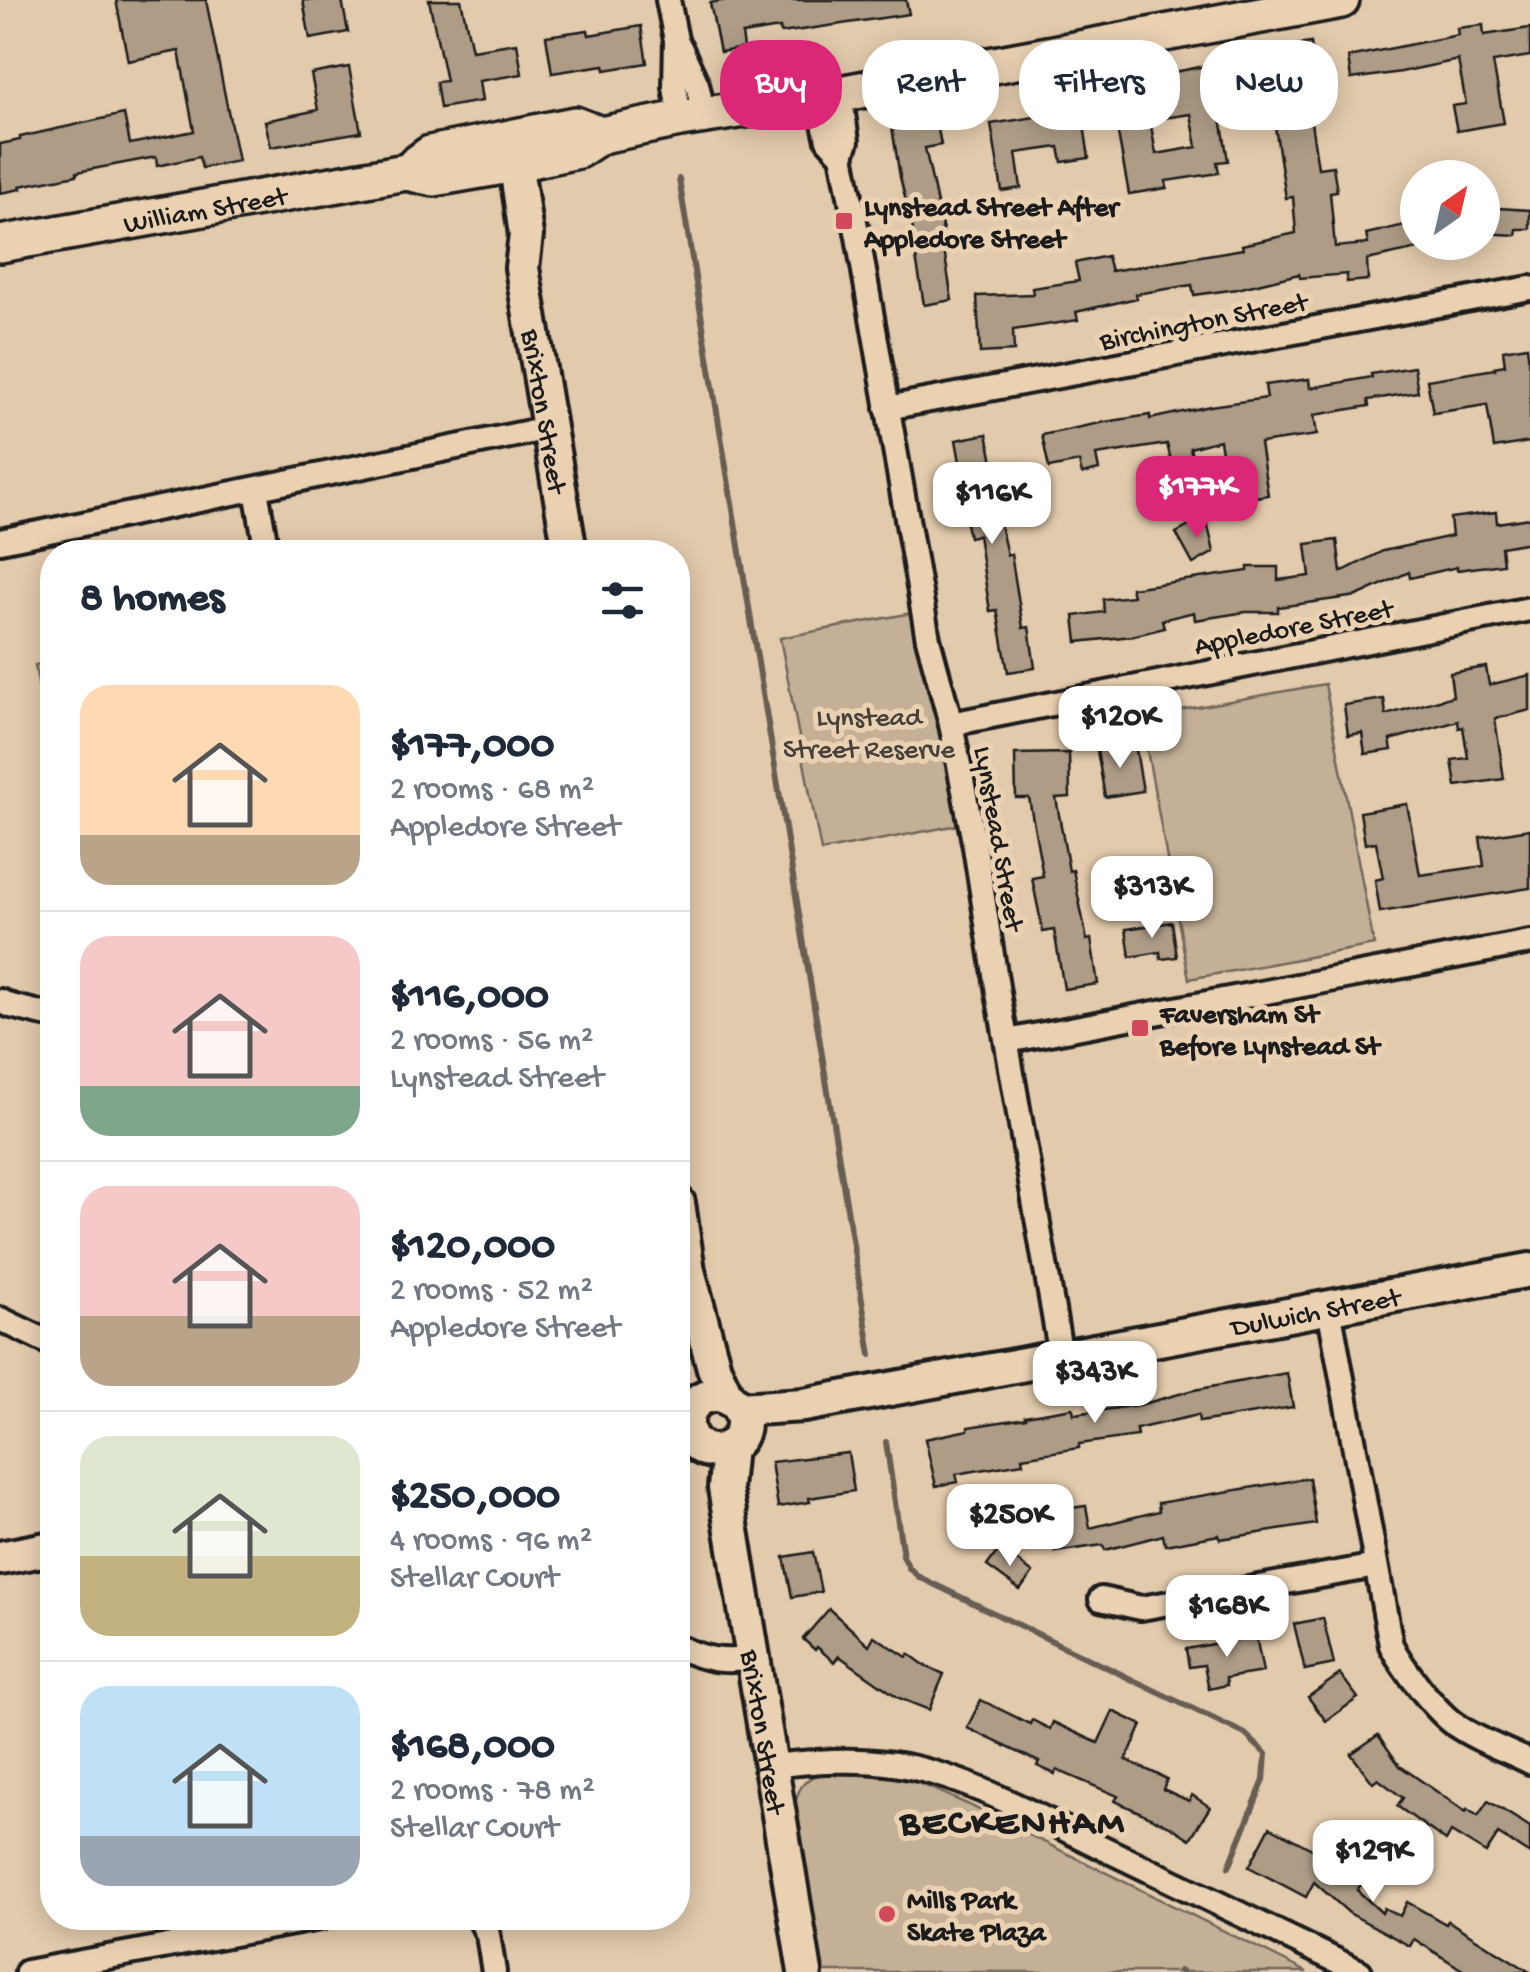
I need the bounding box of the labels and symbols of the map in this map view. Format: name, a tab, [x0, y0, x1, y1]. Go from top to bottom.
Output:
north arrow	[1400, 160, 1500, 260]
street label: William Street	[121, 181, 292, 243]
place label: Lynstead Street After Appledore Street	[863, 193, 1121, 258]
marker: Lynstead Street After Appledore Street	[833, 210, 855, 232]
street label: Birchington Street	[1096, 287, 1313, 360]
street label: Brixton Street	[511, 326, 572, 498]
pin: $177K	[1127, 456, 1267, 541]
pin: $116K	[922, 462, 1062, 547]
street label: Appledore Street	[1192, 594, 1398, 665]
pin: $120K	[1050, 686, 1190, 771]
park label: Lynstead Street Reserve	[783, 703, 955, 768]
street label: Lynstead Street	[964, 744, 1029, 936]
pin: $313K	[1082, 856, 1222, 941]
place label: Faversham St Before Lynstead St	[1159, 1000, 1382, 1065]
marker: Faversham St Before Lynstead St	[1129, 1017, 1151, 1039]
street label: Dulwich Street	[1227, 1282, 1406, 1347]
pin: $343K	[1025, 1341, 1165, 1426]
pin: $250K	[940, 1484, 1080, 1569]
pin: $168K	[1157, 1575, 1297, 1660]
street label: Brixton Street	[731, 1647, 791, 1819]
district label: BECKENHAM	[898, 1803, 1126, 1847]
pin: $129K	[1303, 1820, 1443, 1905]
place label: Mills Park Skate Plaza	[907, 1886, 1047, 1951]
marker: Mills Park Skate Plaza	[876, 1903, 898, 1925]

